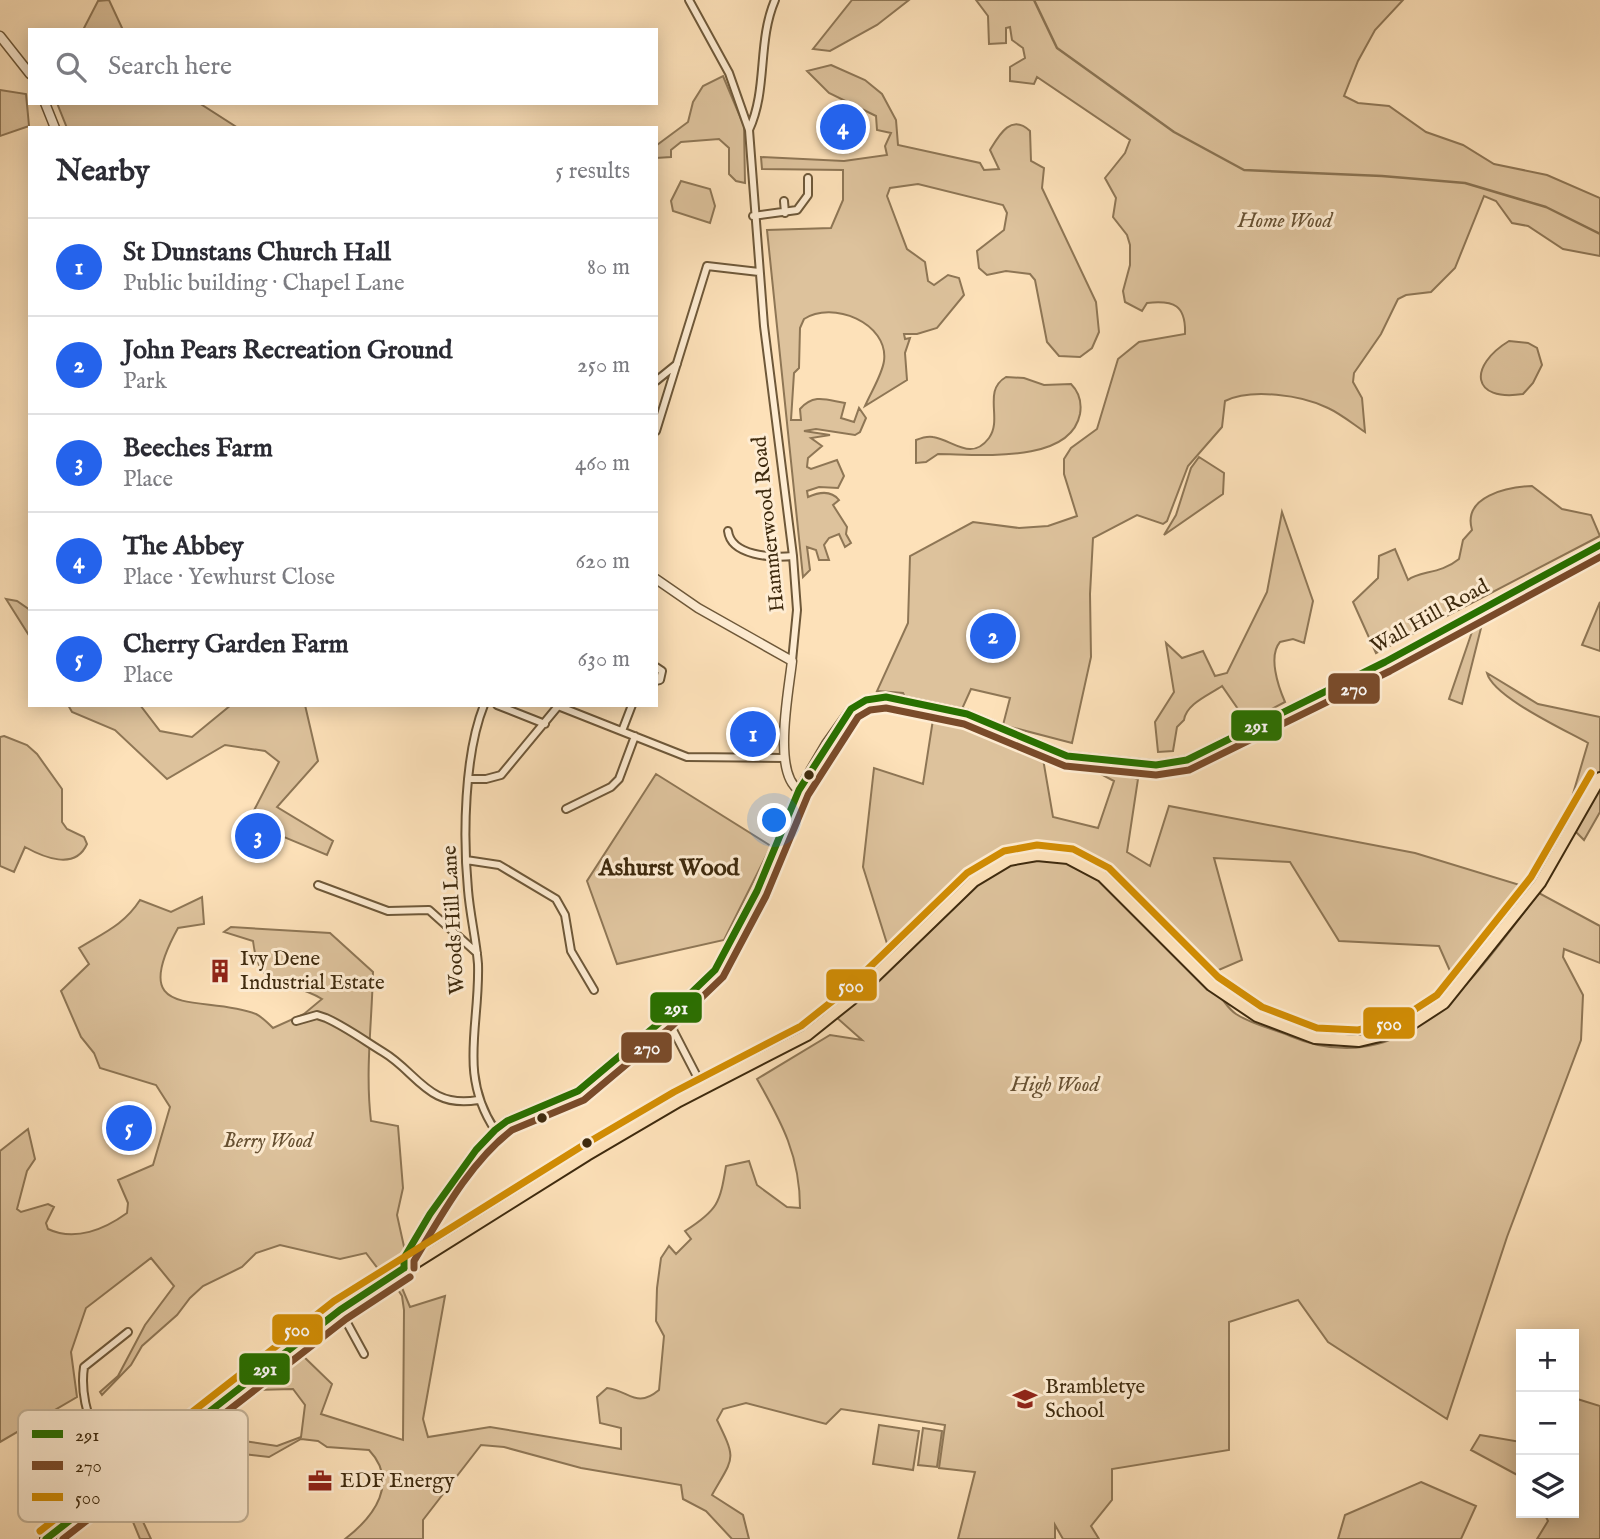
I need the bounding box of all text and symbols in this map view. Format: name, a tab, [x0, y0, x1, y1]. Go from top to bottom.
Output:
search box	[28, 28, 658, 105]
icon: search	[52, 48, 90, 86]
text: Search here	[108, 50, 232, 83]
pin: 4	[820, 101, 866, 153]
text: Nearby	[56, 153, 149, 191]
text: 5 results	[555, 157, 630, 186]
park label: Home Wood	[1237, 208, 1334, 235]
text: St Dunstans Church Hall	[123, 236, 391, 269]
text: 1	[75, 253, 83, 282]
text: 80 m	[587, 253, 630, 282]
text: Public building · Chapel Lane	[123, 269, 404, 298]
text: John Pears Recreation Ground	[123, 334, 452, 367]
text: 2	[74, 351, 84, 380]
text: 250 m	[577, 351, 630, 380]
text: Park	[123, 367, 167, 396]
text: Beeches Farm	[123, 432, 273, 465]
street label: Hammerwood Road	[746, 434, 792, 613]
text: 3	[75, 449, 83, 478]
text: 460 m	[575, 449, 630, 478]
text: Place	[123, 465, 173, 494]
text: The Abbey	[123, 530, 244, 563]
text: 4	[73, 547, 85, 576]
text: 620 m	[575, 547, 630, 576]
text: Place · Yewhurst Close	[123, 563, 335, 592]
street label: Wall Hill Road	[1366, 573, 1495, 661]
pin: 2	[970, 610, 1016, 662]
text: Cherry Garden Farm	[123, 628, 349, 661]
text: 5	[75, 645, 83, 674]
text: 630 m	[578, 645, 630, 674]
text: Place	[123, 661, 173, 690]
line badge: 270	[1327, 672, 1381, 705]
text: 270	[1341, 678, 1367, 702]
pin: 1	[730, 708, 776, 760]
line badge: 291	[1230, 709, 1283, 742]
text: 291	[1244, 715, 1268, 739]
unlabelled marker	[802, 768, 816, 782]
your location	[757, 803, 791, 837]
pin: 3	[235, 810, 281, 862]
street label: Woods Hill Lane	[437, 844, 471, 995]
district label: Ashurst Wood	[598, 853, 741, 884]
place label: Ivy Dene Industrial Estate	[240, 946, 385, 997]
building icon: Ivy Dene Industrial Estate	[206, 957, 234, 985]
line badge: 500	[825, 968, 878, 1002]
text: 500	[838, 975, 864, 999]
line badge: 291	[649, 991, 703, 1024]
text: 291	[664, 997, 688, 1021]
line badge: 500	[1362, 1006, 1416, 1040]
text: 500	[1376, 1013, 1402, 1037]
line badge: 270	[620, 1031, 673, 1064]
text: 270	[634, 1037, 660, 1061]
park label: High Wood	[1010, 1072, 1101, 1099]
pin: 5	[106, 1102, 152, 1154]
unlabelled marker	[535, 1111, 549, 1125]
park label: Berry Wood	[223, 1128, 315, 1155]
unlabelled marker	[580, 1136, 594, 1150]
line badge: 500	[271, 1313, 324, 1346]
text: 500	[284, 1319, 310, 1343]
map controls	[1516, 1329, 1579, 1518]
button: +	[1516, 1329, 1579, 1392]
line badge: 291	[238, 1352, 291, 1386]
text: 291	[253, 1358, 277, 1382]
place label: Brambletye School	[1045, 1374, 1146, 1425]
school or university icon: Brambletye School	[1011, 1385, 1039, 1413]
button: −	[1516, 1392, 1579, 1455]
legend	[18, 1410, 248, 1522]
text: 291	[75, 1424, 99, 1448]
text: 270	[75, 1455, 102, 1479]
button: layers	[1516, 1455, 1579, 1518]
office icon: EDF Energy	[306, 1467, 334, 1495]
place label: EDF Energy	[340, 1468, 455, 1495]
text: 500	[75, 1487, 100, 1511]

